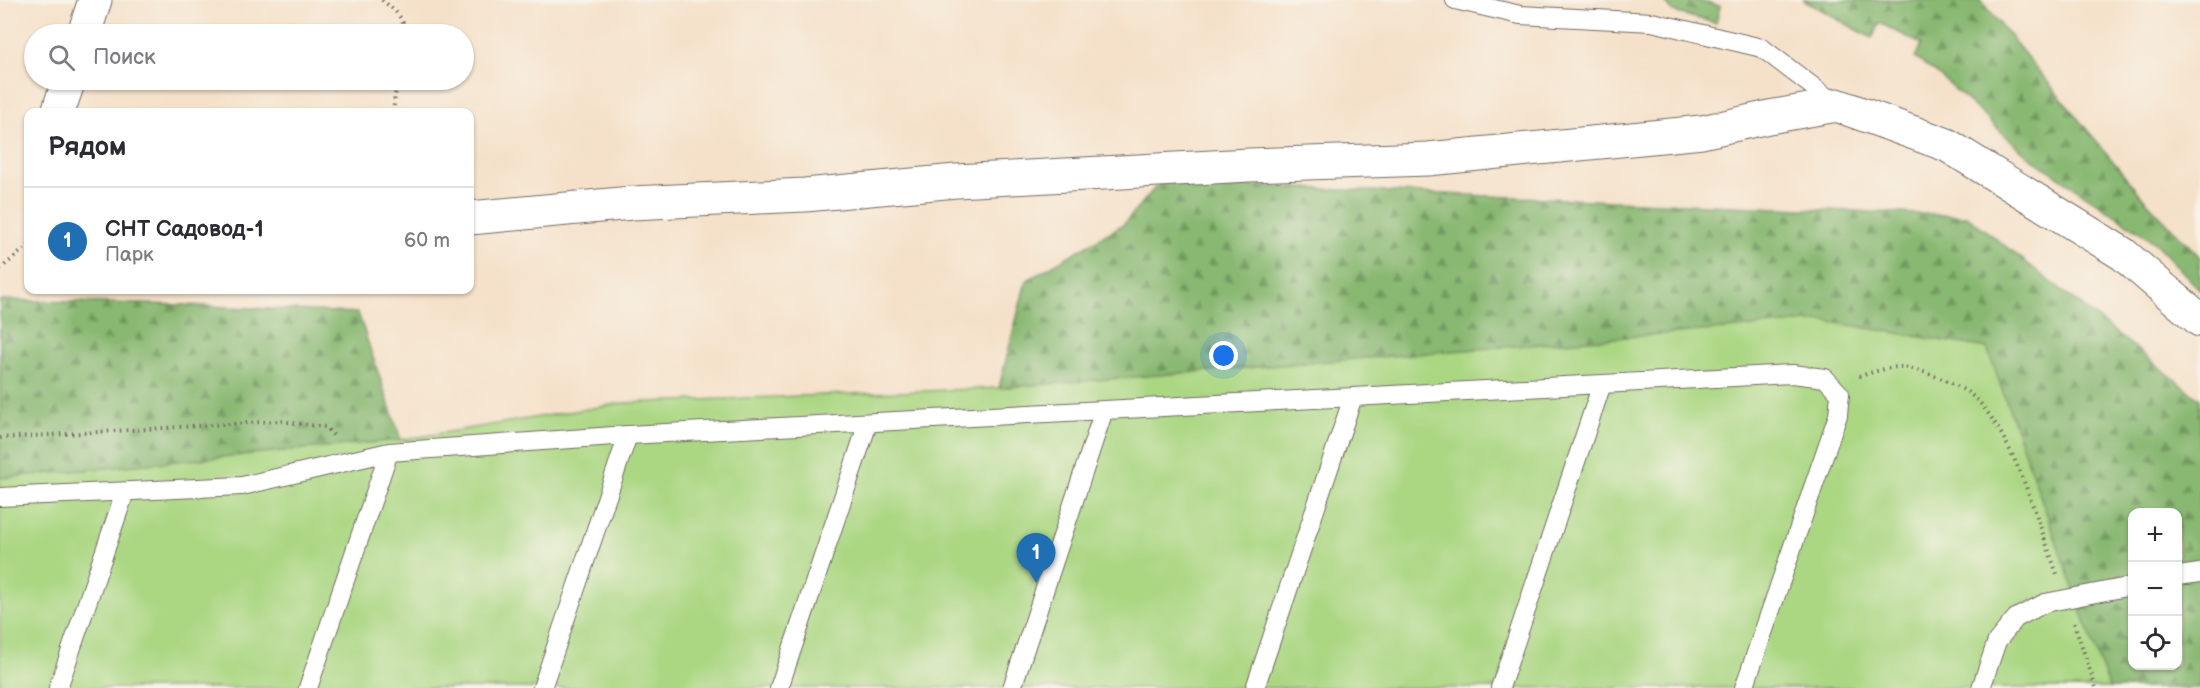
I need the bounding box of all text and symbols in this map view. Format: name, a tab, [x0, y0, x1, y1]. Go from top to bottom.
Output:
search box	[24, 24, 474, 90]
icon: search	[45, 41, 78, 74]
text: Поиск	[93, 44, 156, 71]
text: Рядом	[48, 132, 126, 163]
text: СНТ Садовод-1	[105, 216, 264, 243]
text: 1	[63, 229, 72, 253]
text: 60 m	[404, 229, 450, 253]
text: Парк	[105, 243, 154, 267]
your location	[1209, 341, 1238, 370]
map controls	[2128, 508, 2182, 670]
button: +	[2128, 508, 2182, 562]
pin: 1	[1016, 534, 1056, 583]
button: −	[2128, 562, 2182, 616]
button: locate	[2128, 616, 2182, 670]

